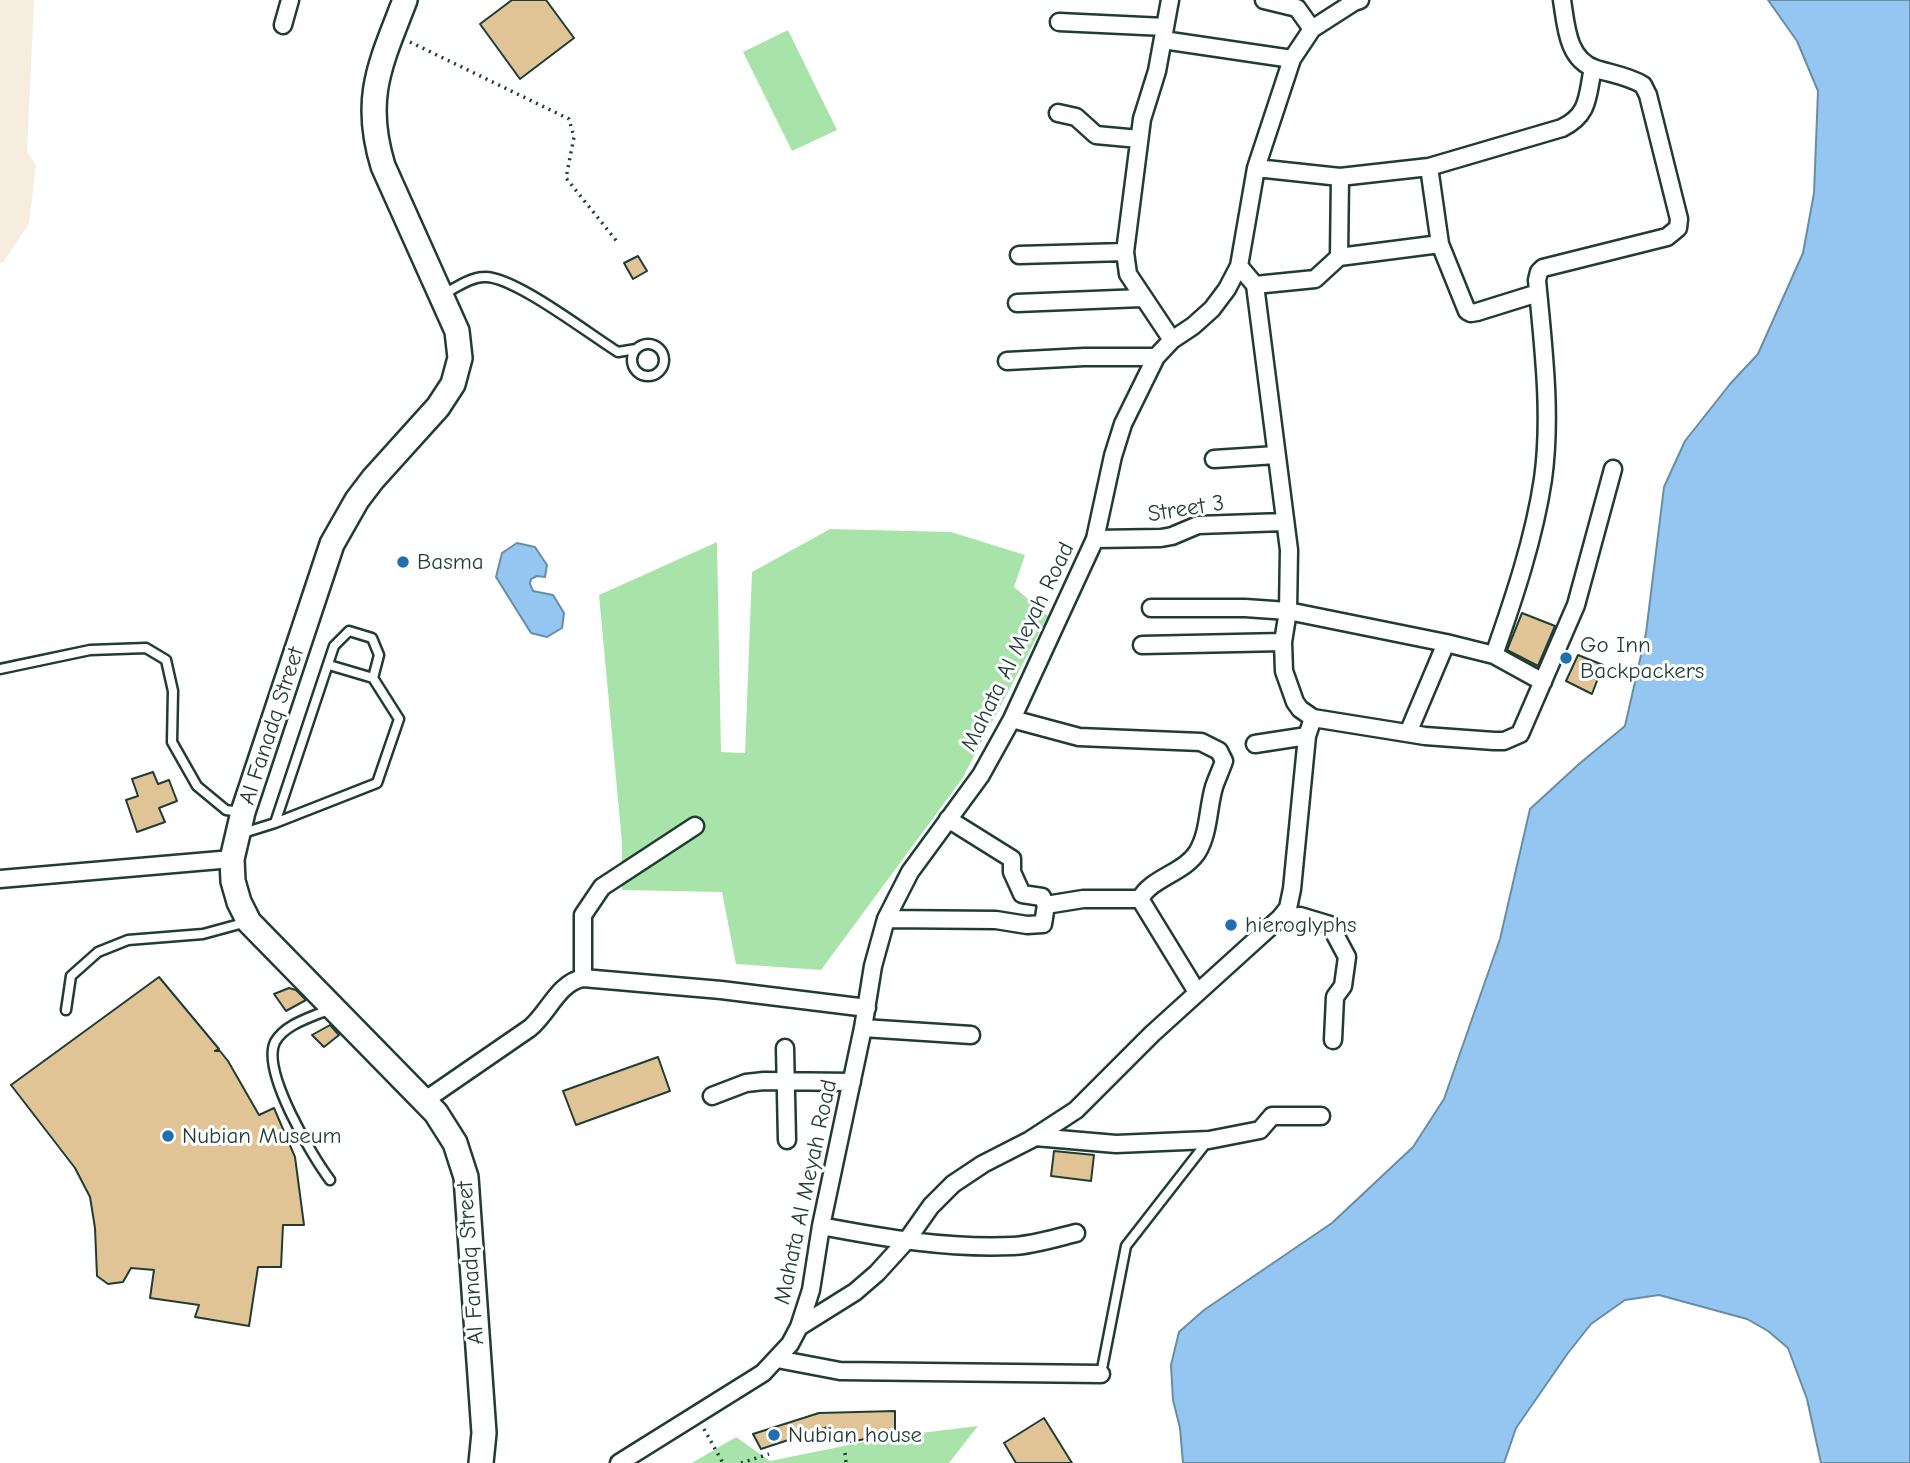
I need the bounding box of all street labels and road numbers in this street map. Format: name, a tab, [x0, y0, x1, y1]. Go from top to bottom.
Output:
street label: Street 3	[1146, 489, 1226, 529]
street label: Mahata Al Meyah Road	[955, 538, 1081, 756]
street label: Al Fanadq Street	[234, 644, 310, 808]
street label: Mahata Al Meyah Road	[769, 1077, 843, 1307]
street label: Al Fanadq Street	[452, 1180, 490, 1346]

